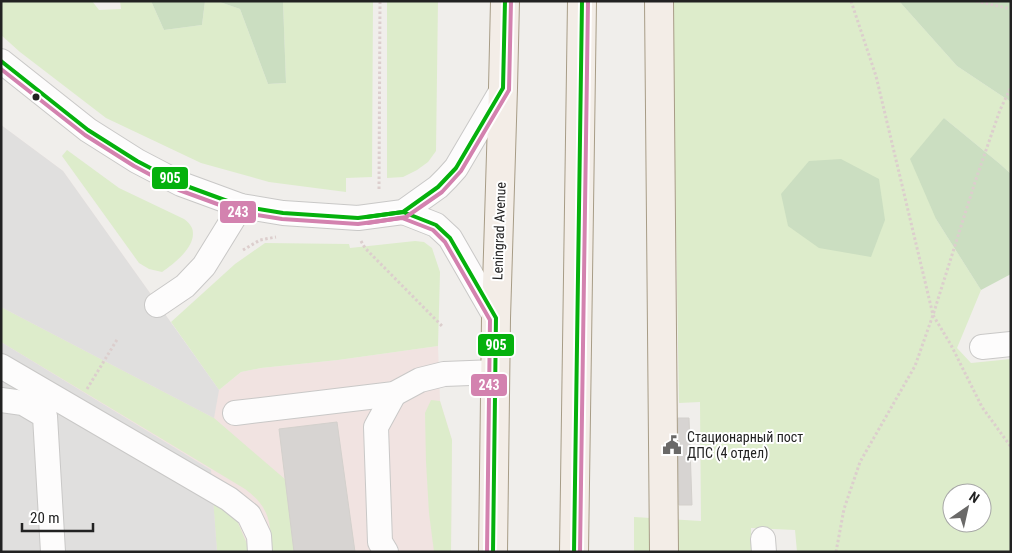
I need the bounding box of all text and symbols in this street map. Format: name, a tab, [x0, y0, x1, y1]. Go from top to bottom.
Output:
unlabelled marker	[31, 92, 41, 102]
line badge: 905	[151, 166, 189, 190]
text: 905	[159, 170, 181, 186]
street label: Leningrad Avenue	[489, 181, 509, 280]
line badge: 243	[219, 200, 257, 224]
text: 243	[227, 204, 249, 220]
line badge: 905	[477, 333, 515, 357]
text: 905	[485, 337, 507, 353]
line badge: 243	[470, 373, 508, 397]
text: 243	[478, 377, 500, 393]
place label: Стационарный пост ДПС (4 отдел)	[687, 429, 803, 462]
public building icon: Стационарный пост ДПС (4 отдел)	[661, 434, 683, 456]
north arrow	[942, 483, 992, 533]
text: N	[966, 488, 982, 506]
scale bar	[22, 500, 94, 532]
text: 20 m	[30, 509, 60, 527]

